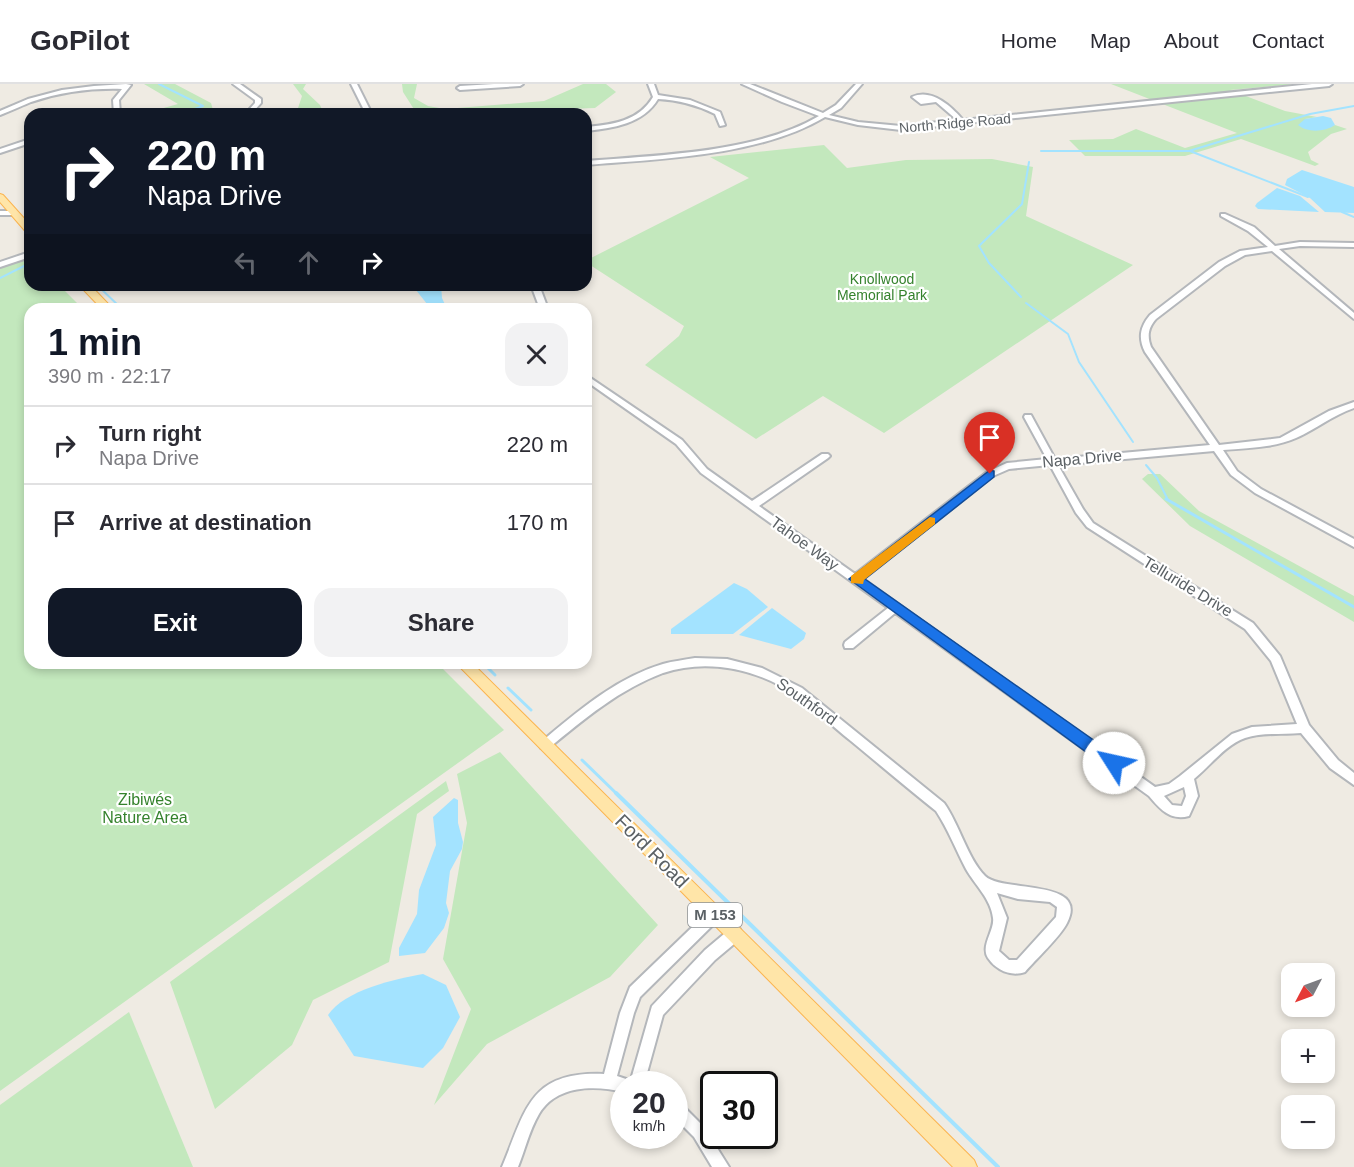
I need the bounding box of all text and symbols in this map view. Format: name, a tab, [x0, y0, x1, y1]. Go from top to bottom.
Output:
text: GoPilot	[30, 25, 130, 56]
text: Home	[1001, 29, 1057, 52]
text: Map	[1090, 29, 1131, 52]
text: About	[1164, 29, 1219, 52]
text: Contact	[1252, 29, 1324, 52]
street label: North Ridge Road	[898, 110, 1012, 136]
icon: right	[48, 132, 126, 210]
text: 220 m	[147, 132, 266, 179]
text: Napa Drive	[147, 181, 282, 211]
icon: left	[229, 246, 262, 279]
icon: ahead	[292, 246, 325, 279]
icon: right	[355, 246, 388, 279]
park label: Knollwood Memorial Park	[837, 271, 928, 303]
text: 1 min	[48, 322, 142, 363]
button: close	[505, 323, 568, 386]
text: 390 m · 22:17	[48, 365, 171, 387]
pin	[964, 412, 1015, 474]
text: Turn right	[99, 421, 201, 446]
icon: arrive	[973, 421, 1006, 454]
icon: right	[48, 429, 81, 462]
text: 220 m	[507, 432, 568, 457]
text: Napa Drive	[99, 447, 199, 469]
street label: Napa Drive	[1041, 447, 1123, 470]
icon: arrive	[48, 507, 81, 540]
text: Arrive at destination	[99, 510, 312, 535]
text: 170 m	[507, 510, 568, 535]
street label: Tahoe Way	[768, 513, 842, 574]
street label: Telluride Drive	[1140, 553, 1236, 620]
button: Exit	[48, 588, 302, 657]
button: Share	[314, 588, 568, 657]
street label: Southford	[773, 675, 840, 728]
position arrow	[1082, 731, 1146, 795]
park label: Zibiwés Nature Area	[102, 791, 188, 826]
street label: Ford Road	[611, 810, 693, 892]
road number: M 153	[688, 903, 742, 927]
north arrow	[1281, 963, 1335, 1017]
map controls	[1281, 963, 1335, 1149]
button: +	[1281, 1029, 1335, 1083]
speed limit sign: 30	[700, 1071, 778, 1149]
text: 20	[632, 1086, 666, 1119]
button: −	[1281, 1095, 1335, 1149]
text: km/h	[633, 1117, 665, 1134]

